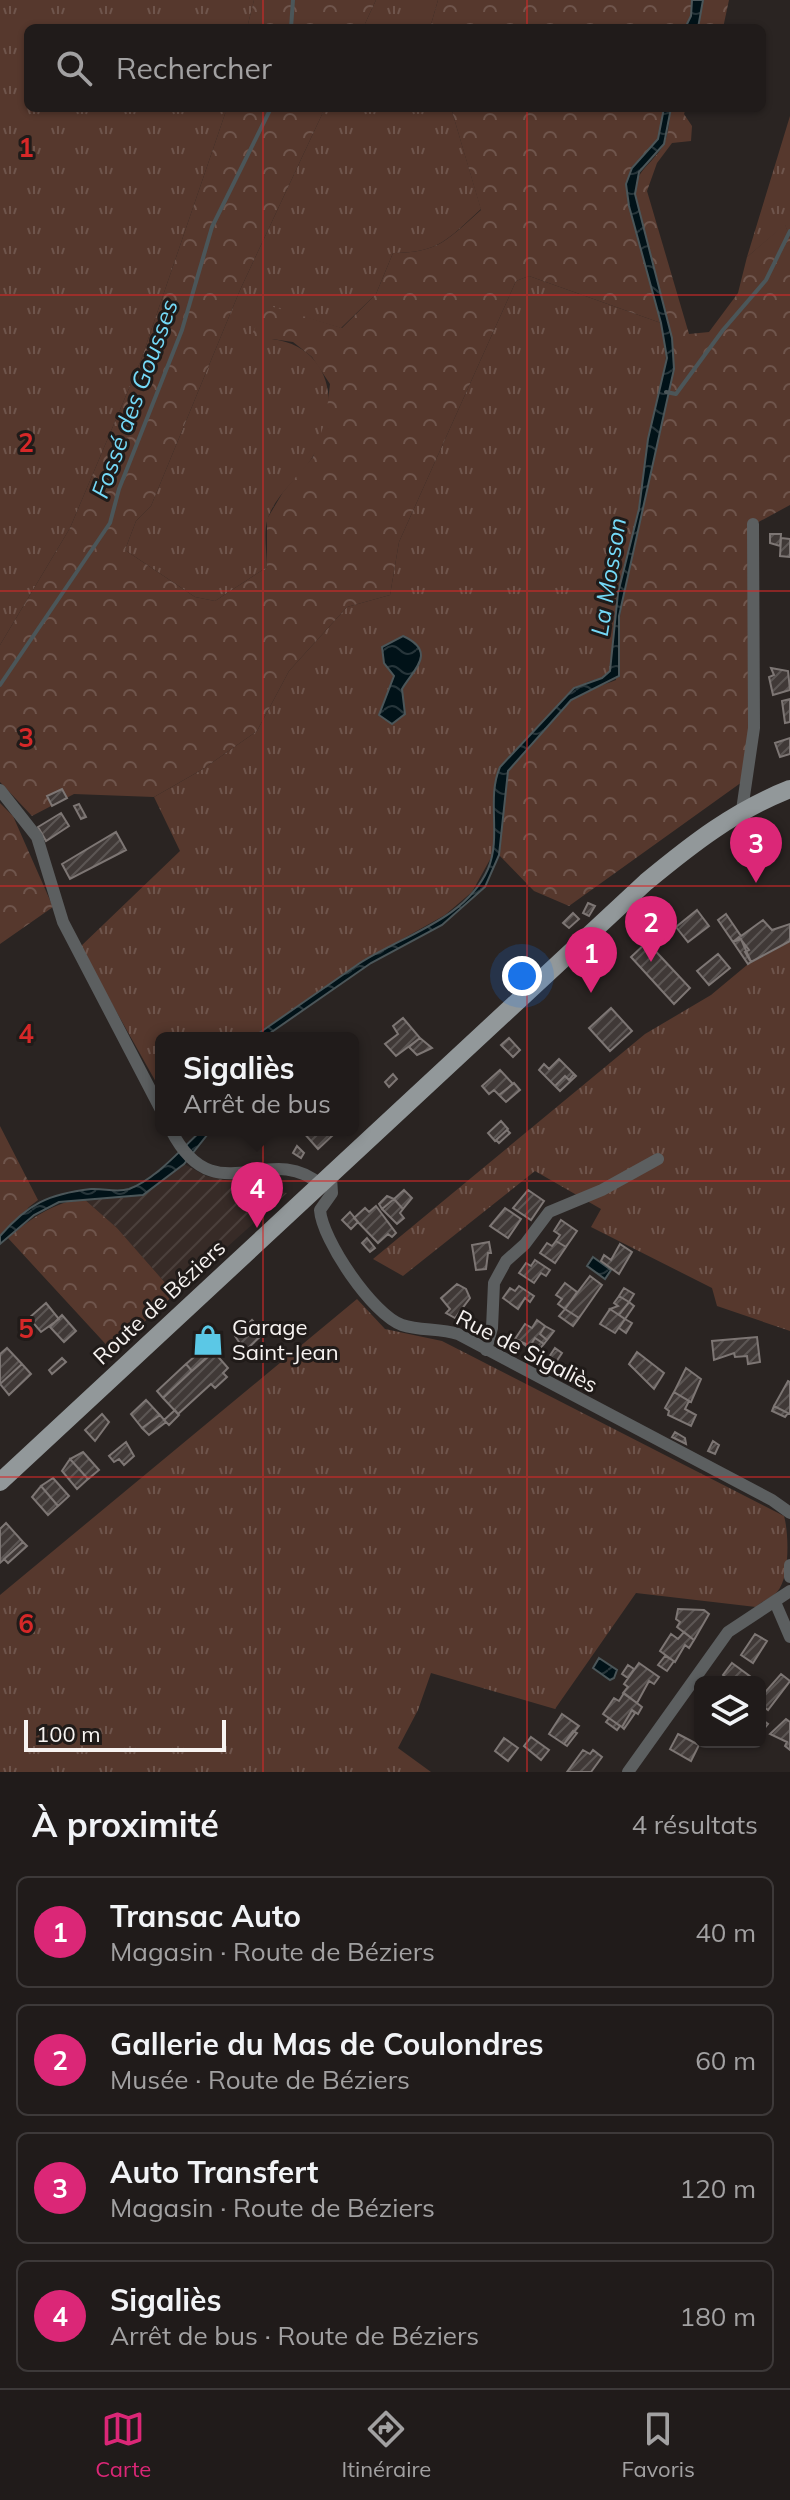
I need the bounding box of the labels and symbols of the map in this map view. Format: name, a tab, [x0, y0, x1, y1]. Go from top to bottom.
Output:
text: 1	[18, 131, 34, 164]
water label: Fossé des Gousses	[84, 295, 184, 502]
text: 2	[18, 426, 34, 459]
water label: La Mosson	[584, 515, 632, 638]
text: 3	[18, 721, 34, 754]
pin: 3	[730, 817, 782, 883]
pin: 2	[625, 896, 677, 962]
pin: 1	[565, 927, 617, 993]
your location	[502, 956, 542, 996]
text: 4	[18, 1017, 34, 1050]
pin: 4	[231, 1162, 283, 1228]
street label: Route de Béziers	[87, 1234, 231, 1370]
street label: Rue de Sigaliès	[451, 1303, 603, 1399]
text: 5	[18, 1312, 34, 1345]
place label: Garage Saint-Jean	[232, 1313, 339, 1366]
shop icon: Garage Saint-Jean	[191, 1323, 225, 1357]
text: 6	[18, 1607, 34, 1640]
scale bar	[24, 1716, 226, 1752]

